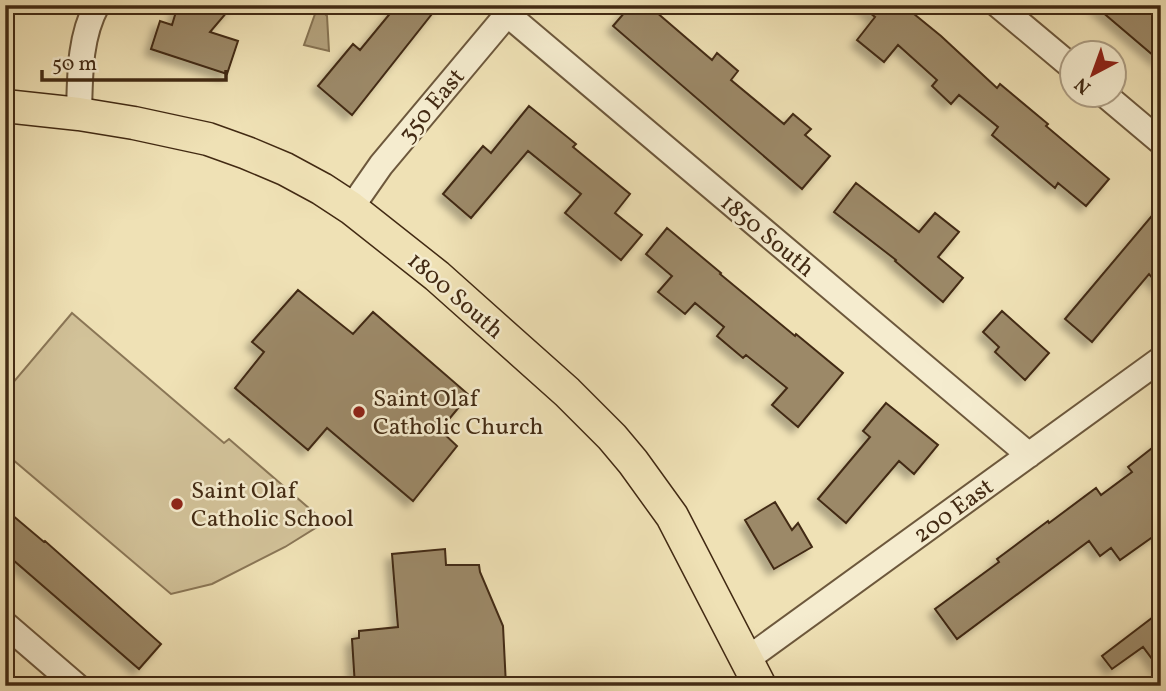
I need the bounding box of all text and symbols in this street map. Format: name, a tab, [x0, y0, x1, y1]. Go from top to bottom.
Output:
scale bar	[42, 38, 226, 82]
north arrow	[1058, 38, 1128, 108]
text: 50 m	[52, 50, 97, 79]
street label: 350 East	[391, 62, 474, 151]
text: N	[1069, 71, 1097, 100]
street label: 1850 South	[712, 187, 821, 286]
street label: 1800 South	[399, 245, 510, 348]
place label: Saint Olaf Catholic Church	[373, 383, 543, 445]
marker: Saint Olaf Catholic Church	[351, 404, 367, 420]
street label: 200 East	[907, 471, 1001, 552]
place label: Saint Olaf Catholic School	[191, 475, 354, 537]
marker: Saint Olaf Catholic School	[169, 496, 185, 512]

